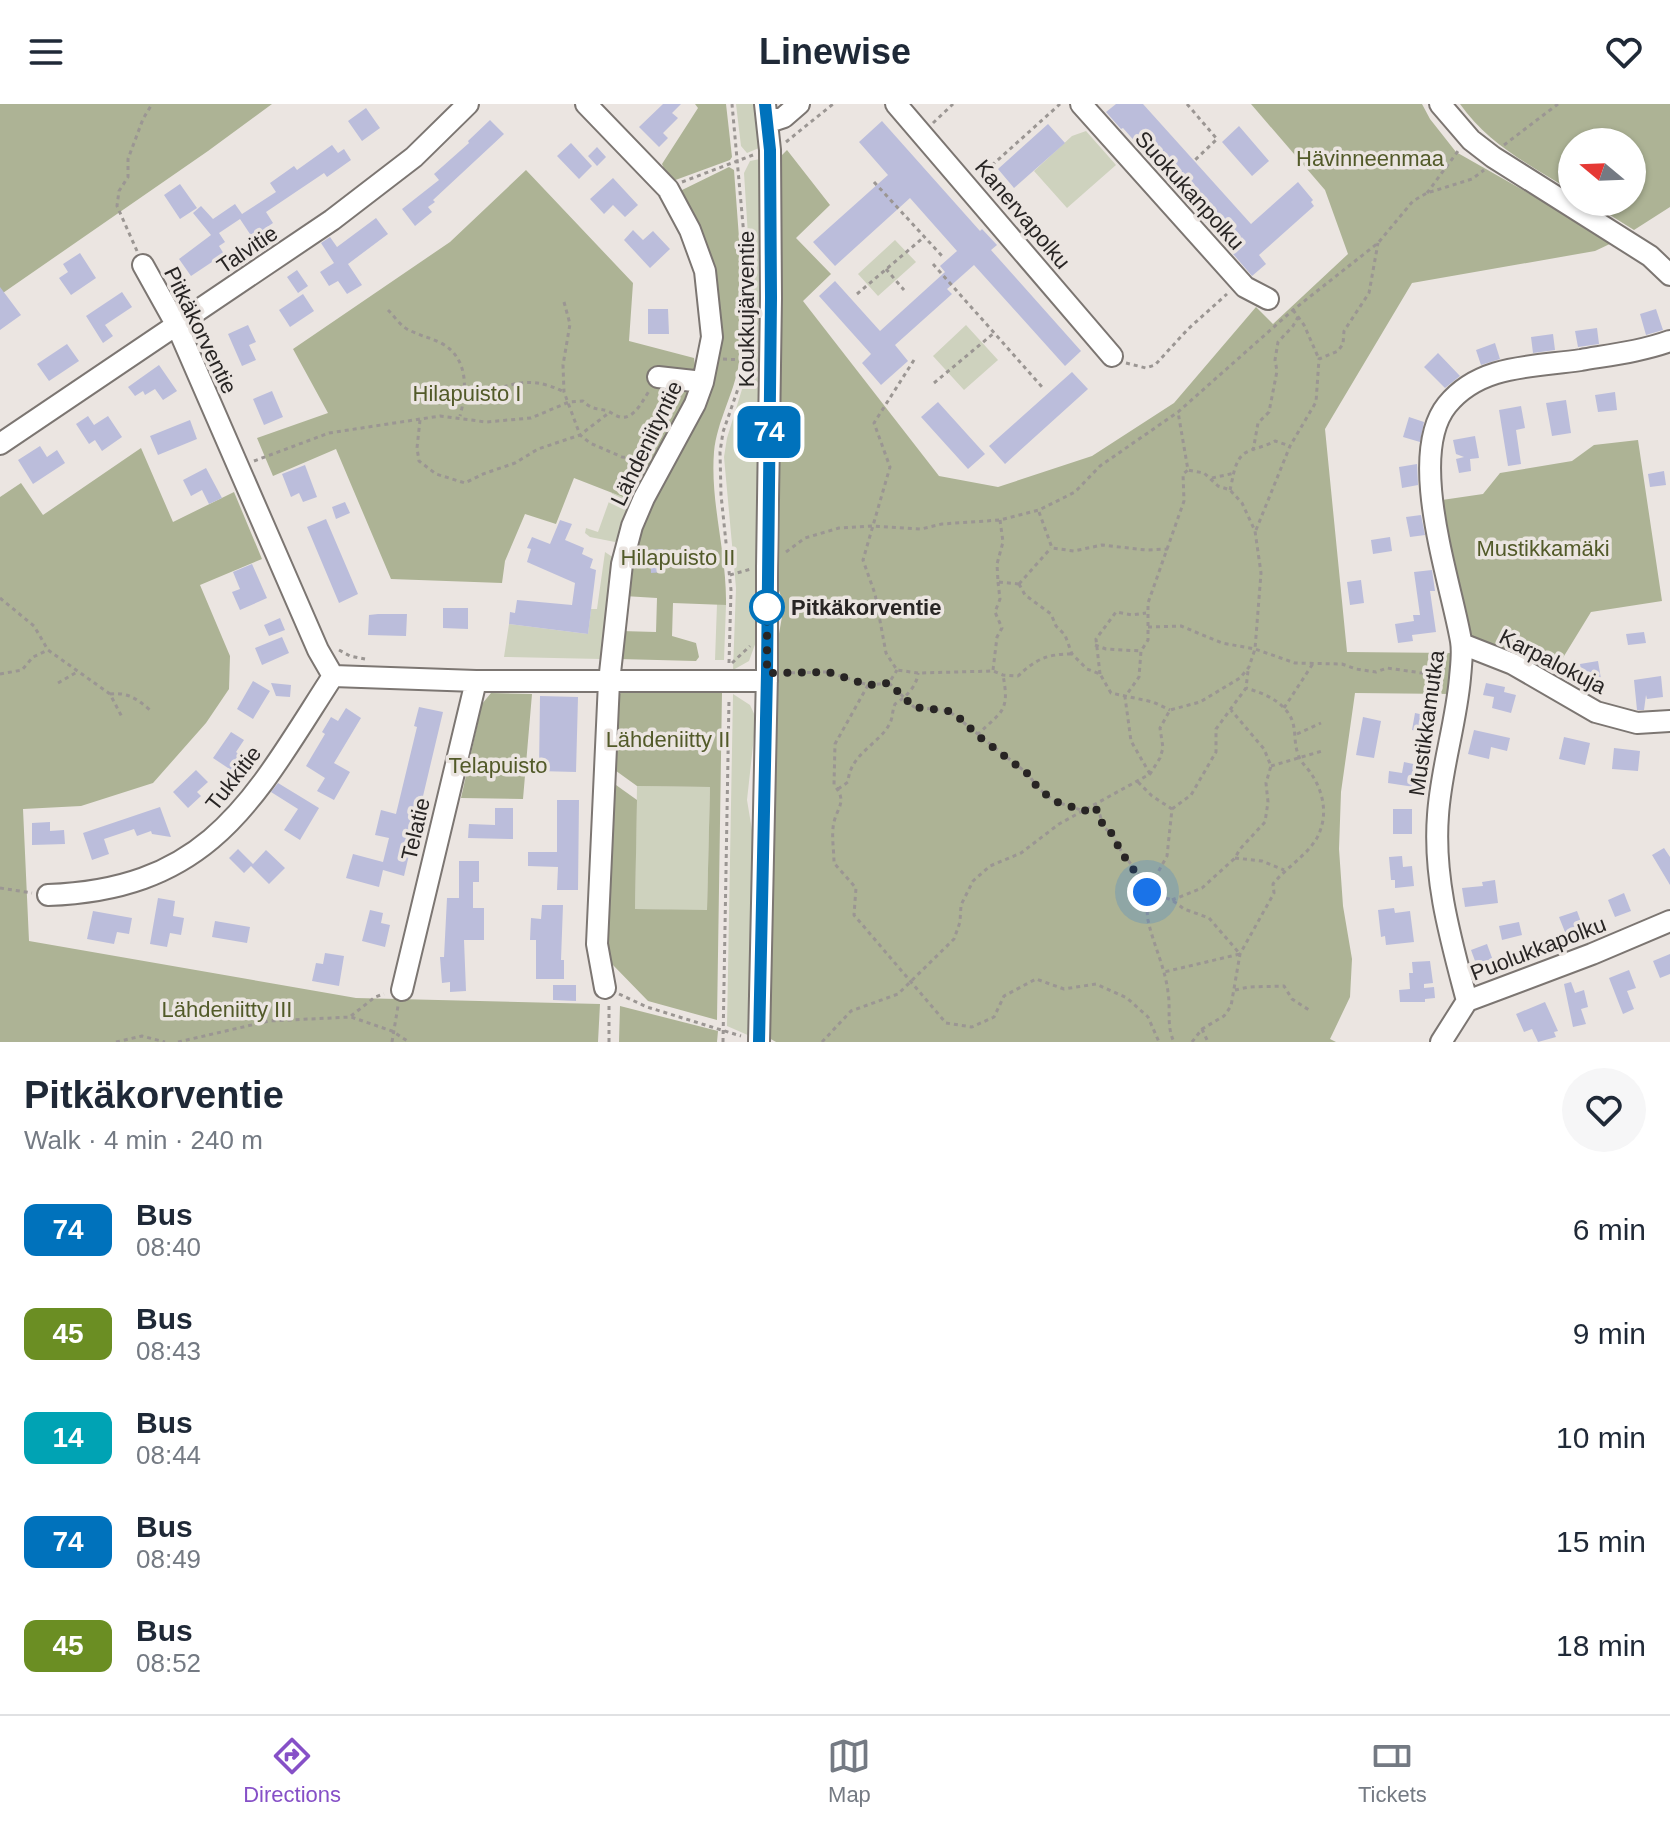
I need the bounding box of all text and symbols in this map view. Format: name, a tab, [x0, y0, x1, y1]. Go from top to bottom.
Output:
icon: menu	[24, 30, 68, 74]
icon: heart	[1602, 30, 1646, 74]
text: Linewise	[759, 31, 911, 72]
street label: Suokukanpolku	[1130, 126, 1249, 255]
north arrow	[1558, 128, 1646, 216]
map controls	[1558, 128, 1646, 216]
park label: Hävinneenmaa	[1296, 146, 1445, 171]
street label: Kanervapolku	[970, 155, 1075, 274]
street label: Talvitie	[212, 220, 282, 279]
street label: Koukkujärventie	[734, 231, 759, 387]
street label: Pitkäkorventie	[159, 263, 242, 398]
street label: Lähdeniityntie	[605, 377, 687, 510]
park label: Hilapuisto I	[413, 381, 521, 406]
line badge: 74	[733, 406, 805, 458]
text: 74	[753, 416, 785, 447]
park label: Mustikkamäki	[1476, 536, 1610, 561]
park label: Hilapuisto II	[621, 545, 735, 570]
marker: Pitkäkorventie	[750, 590, 784, 624]
place label: Pitkäkorventie	[791, 595, 941, 620]
street label: Karpalokuja	[1495, 624, 1611, 699]
street label: Mustikkamutka	[1404, 648, 1449, 797]
park label: Lähdeniitty II	[606, 727, 730, 752]
street label: Tukkitie	[200, 741, 266, 816]
park label: Telapuisto	[448, 753, 548, 778]
street label: Telatie	[396, 795, 435, 863]
your location	[1127, 872, 1167, 912]
street label: Puolukkapolku	[1467, 911, 1609, 986]
park label: Lähdeniitty III	[162, 997, 292, 1022]
button: heart	[1562, 1068, 1646, 1152]
text: Pitkäkorventie	[24, 1074, 284, 1116]
text: Walk · 4 min · 240 m	[24, 1125, 263, 1155]
text: Bus	[136, 1198, 193, 1231]
text: 6 min	[1573, 1213, 1646, 1246]
text: 74	[52, 1214, 84, 1245]
text: 08:40	[136, 1232, 201, 1262]
text: Bus	[136, 1302, 193, 1335]
text: 9 min	[1573, 1317, 1646, 1350]
text: 45	[52, 1318, 84, 1349]
text: 08:43	[136, 1336, 201, 1366]
text: Bus	[136, 1406, 193, 1439]
text: 10 min	[1556, 1421, 1646, 1454]
text: 14	[52, 1422, 84, 1453]
text: 08:44	[136, 1440, 201, 1470]
text: Bus	[136, 1510, 193, 1543]
text: 15 min	[1556, 1525, 1646, 1558]
text: 74	[52, 1526, 84, 1557]
text: 08:49	[136, 1544, 201, 1574]
text: Bus	[136, 1614, 193, 1647]
text: 18 min	[1556, 1629, 1646, 1662]
text: 45	[52, 1630, 84, 1661]
text: 08:52	[136, 1648, 201, 1678]
tab: Directions	[243, 1734, 341, 1808]
tab: Map	[827, 1734, 871, 1808]
tab: Tickets	[1358, 1734, 1427, 1808]

